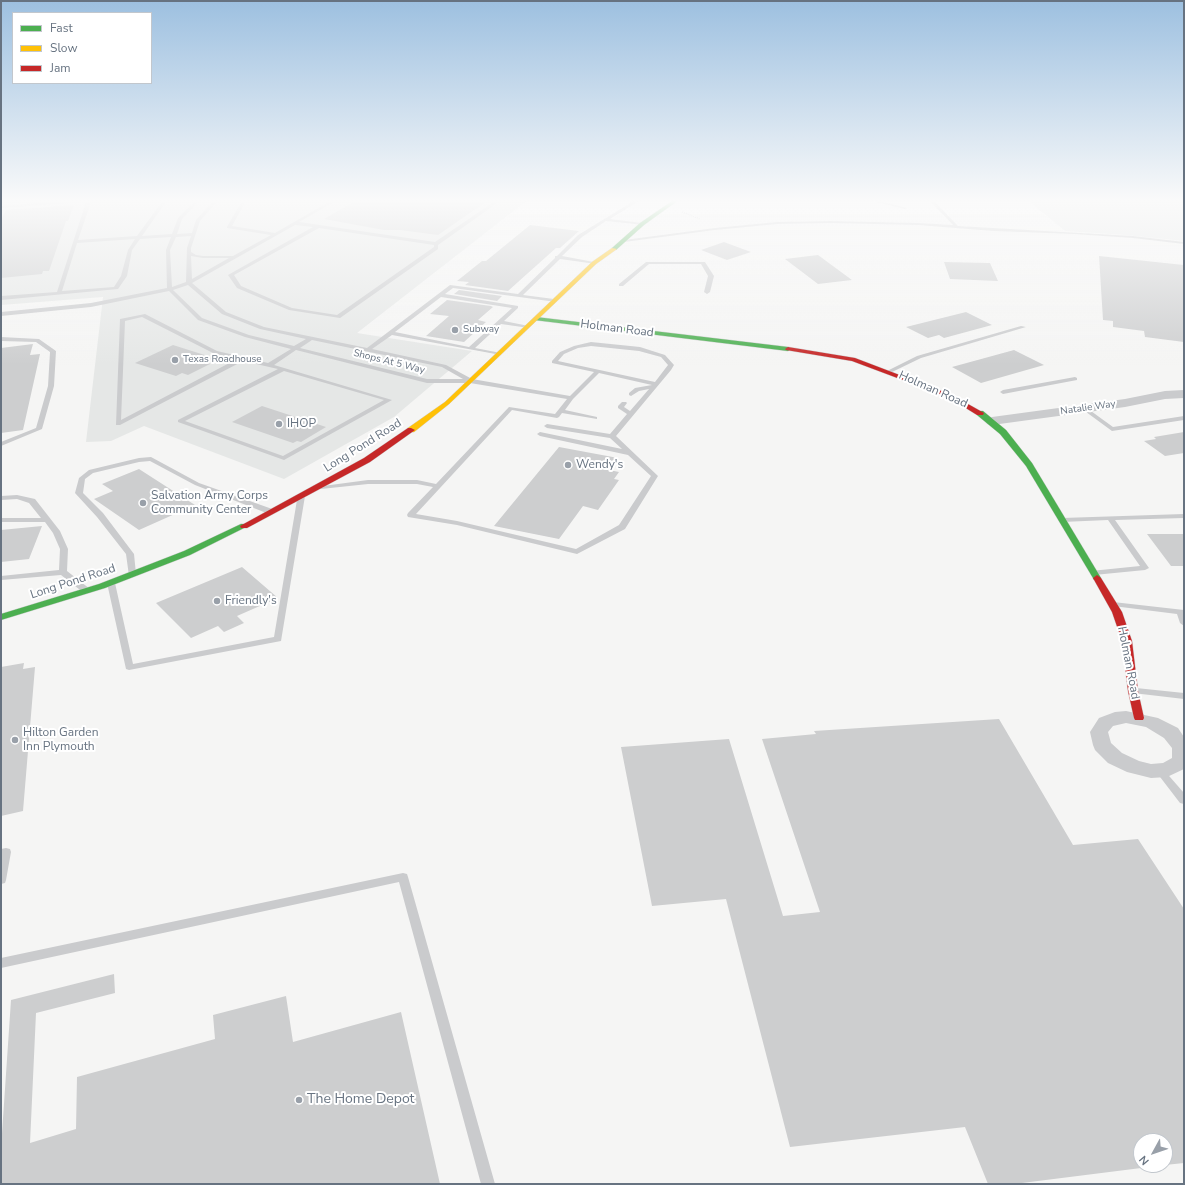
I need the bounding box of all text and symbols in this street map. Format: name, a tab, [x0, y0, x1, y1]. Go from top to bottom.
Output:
legend	[12, 12, 152, 84]
text: Fast	[50, 20, 73, 36]
text: Slow	[50, 40, 78, 56]
text: Jam	[50, 60, 71, 76]
street label: Holman Road	[579, 317, 655, 341]
place label: Subway	[463, 324, 499, 336]
marker: Subway	[450, 325, 460, 335]
street label: Shops At 5 Way	[352, 347, 426, 377]
place label: Texas Roadhouse	[183, 354, 262, 366]
marker: Texas Roadhouse	[170, 355, 180, 365]
street label: Holman Road	[896, 368, 970, 412]
street label: Natalie Way	[1060, 398, 1116, 418]
street label: Long Pond Road	[321, 416, 405, 476]
place label: IHOP	[287, 417, 316, 431]
marker: IHOP	[274, 419, 284, 429]
place label: Wendy's	[576, 458, 623, 472]
marker: Wendy's	[563, 460, 573, 470]
place label: Salvation Army Corps Community Center	[151, 489, 268, 517]
marker: Salvation Army Corps Community Center	[138, 498, 148, 508]
street label: Long Pond Road	[29, 561, 117, 603]
place label: Friendly's	[225, 594, 277, 608]
marker: Friendly's	[212, 596, 222, 606]
street label: Holman Road	[1114, 625, 1142, 701]
place label: Hilton Garden Inn Plymouth	[23, 726, 99, 754]
marker: Hilton Garden Inn Plymouth	[10, 735, 20, 745]
place label: The Home Depot	[307, 1092, 415, 1108]
marker: The Home Depot	[294, 1095, 304, 1105]
north arrow	[1133, 1133, 1173, 1173]
text: N	[1136, 1152, 1153, 1168]

